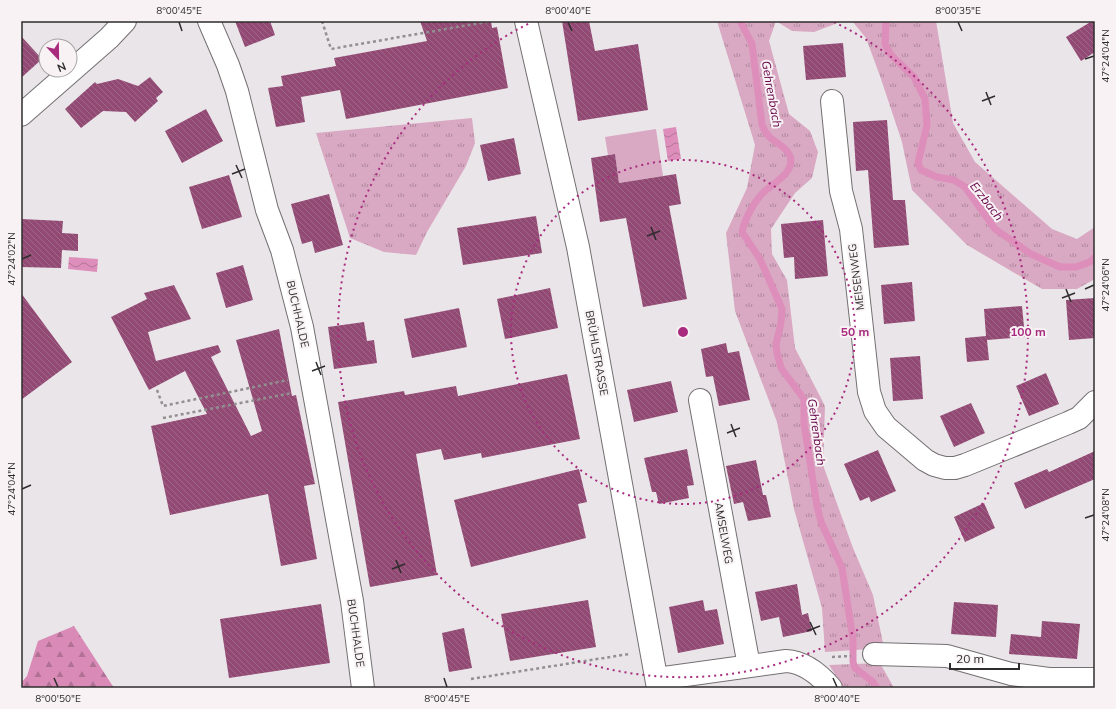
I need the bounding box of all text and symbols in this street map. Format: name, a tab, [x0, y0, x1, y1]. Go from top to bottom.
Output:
text: 8°00'45"E	[156, 4, 202, 17]
text: 8°00'40"E	[545, 4, 591, 17]
text: 8°00'35"E	[935, 4, 981, 17]
text: 47°24'04"N	[1099, 29, 1112, 83]
north arrow	[38, 38, 78, 78]
text: N	[55, 59, 68, 75]
water label: Gehrenbach	[759, 59, 785, 129]
water label: Erzbach	[967, 179, 1007, 223]
text: 47°24'02"N	[5, 232, 18, 286]
street label: MEISENWEG	[845, 243, 867, 311]
text: 47°24'06"N	[1099, 258, 1112, 312]
street label: BUCHHALDE	[283, 279, 313, 349]
street label: BRÜHLSTRASSE	[583, 309, 611, 397]
text: 50 m	[841, 324, 869, 339]
text: 100 m	[1010, 324, 1046, 339]
centre of rings	[676, 325, 690, 339]
water label: Gehrenbach	[805, 398, 829, 466]
text: 47°24'04"N	[5, 462, 18, 516]
text: 47°24'08"N	[1099, 488, 1112, 542]
street label: AMSELWEG	[712, 501, 736, 565]
street label: BUCHHALDE	[344, 598, 368, 668]
scale bar	[950, 645, 1019, 671]
text: 20 m	[956, 651, 984, 666]
text: 8°00'50"E	[35, 692, 81, 705]
text: 8°00'45"E	[424, 692, 470, 705]
text: 8°00'40"E	[814, 692, 860, 705]

